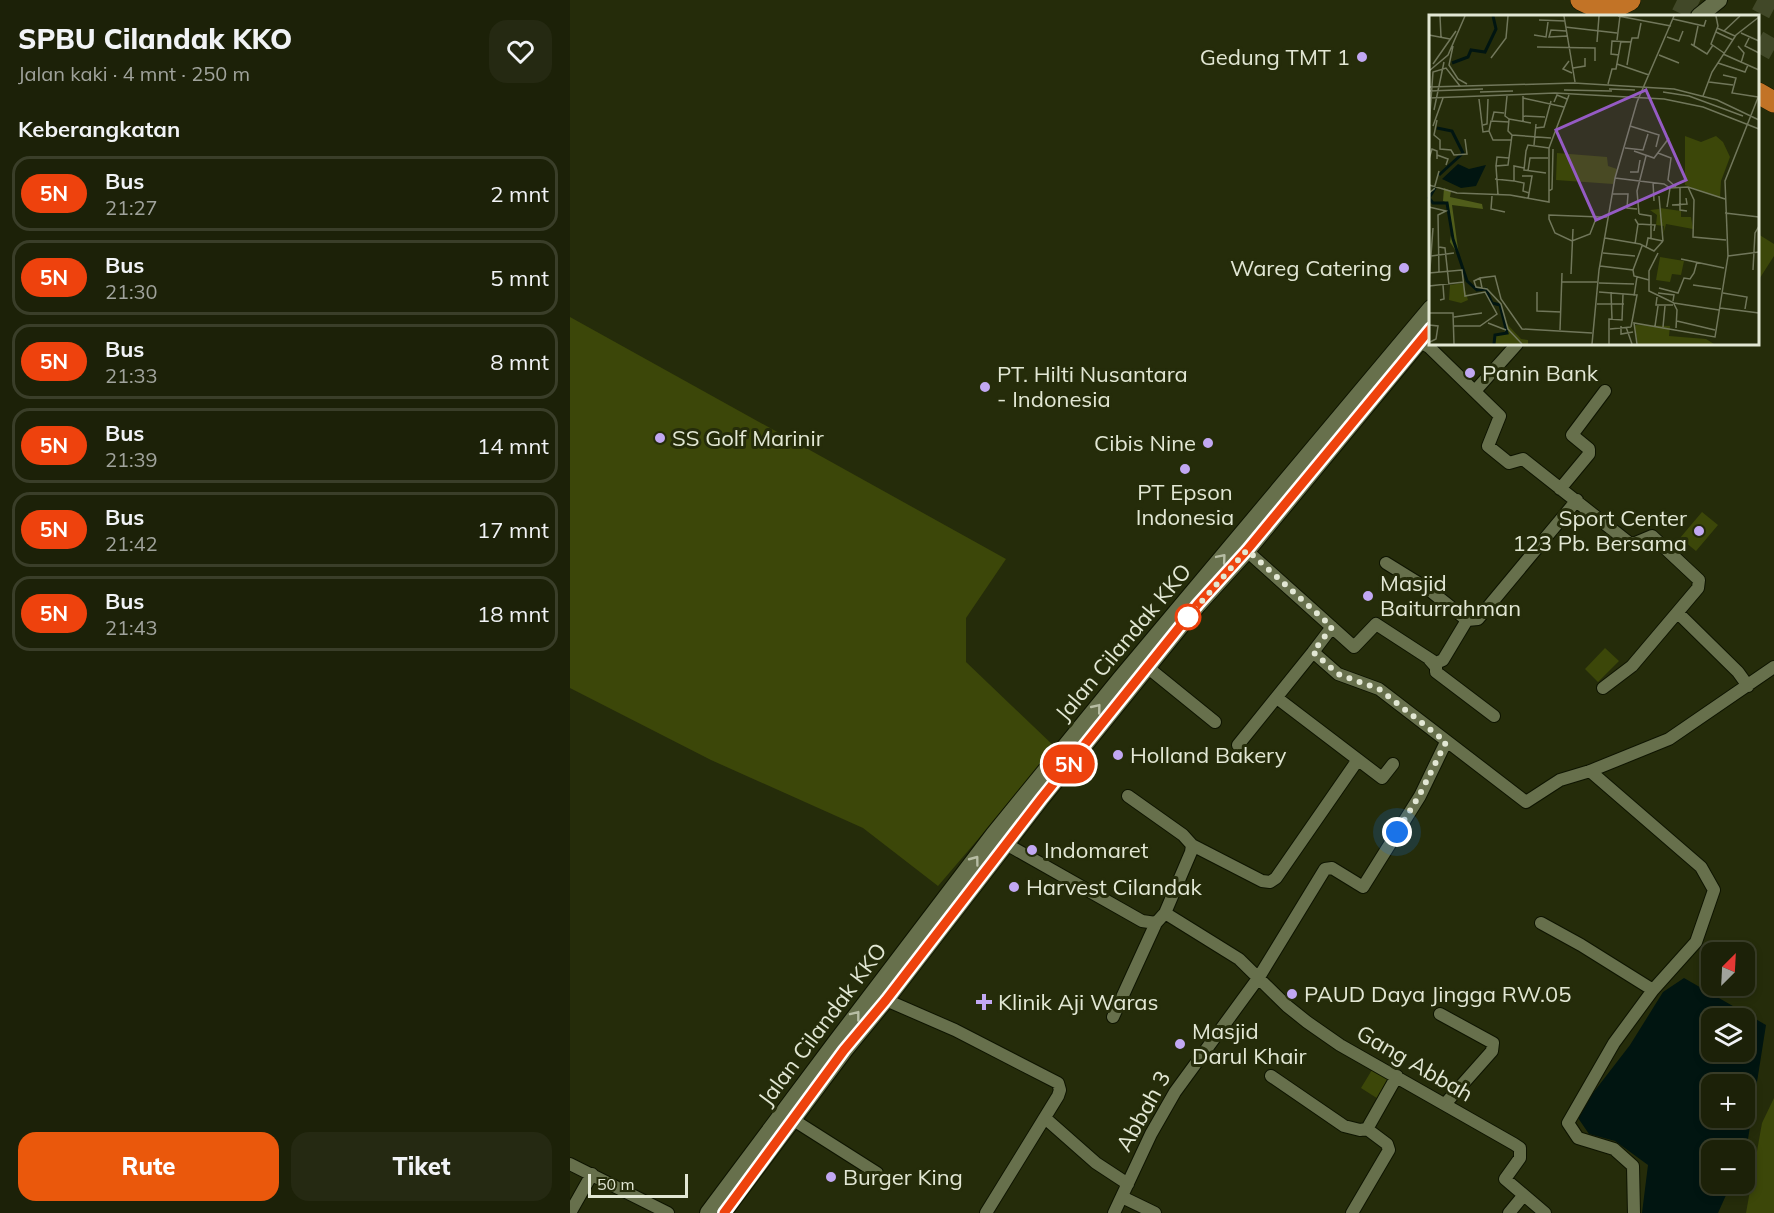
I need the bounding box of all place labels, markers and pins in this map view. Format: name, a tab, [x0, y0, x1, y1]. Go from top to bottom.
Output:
place label: Gedung TMT 1	[1200, 43, 1350, 71]
marker: Gedung TMT 1	[1355, 50, 1369, 64]
place label: Wareg Catering	[1230, 254, 1392, 282]
marker: Wareg Catering	[1397, 261, 1411, 275]
place label: Panin Bank	[1482, 359, 1599, 387]
place label: PT. Hilti Nusantara - Indonesia	[997, 360, 1188, 413]
marker: Panin Bank	[1463, 366, 1477, 380]
marker: PT. Hilti Nusantara - Indonesia	[978, 380, 992, 394]
place label: SS Golf Marinir	[672, 424, 824, 452]
place label: Cibis Nine	[1094, 429, 1196, 457]
marker: SS Golf Marinir	[653, 431, 667, 445]
marker: Cibis Nine	[1201, 436, 1215, 450]
marker: PT Epson Indonesia	[1178, 462, 1192, 476]
place label: PT Epson Indonesia	[1136, 478, 1234, 531]
place label: Sport Center 123 Pb. Bersama	[1512, 504, 1687, 557]
marker: Sport Center 123 Pb. Bersama	[1692, 524, 1706, 538]
place label: Masjid Baiturrahman	[1380, 569, 1521, 622]
marker: Masjid Baiturrahman	[1361, 589, 1375, 603]
unlabelled marker	[1175, 604, 1201, 630]
place label: Holland Bakery	[1130, 741, 1287, 769]
marker: Holland Bakery	[1111, 748, 1125, 762]
place label: Indomaret	[1044, 836, 1149, 864]
marker: Indomaret	[1025, 843, 1039, 857]
place label: Harvest Cilandak	[1026, 873, 1202, 901]
marker: Harvest Cilandak	[1007, 880, 1021, 894]
place label: PAUD Daya Jingga RW.05	[1304, 980, 1572, 1008]
marker: PAUD Daya Jingga RW.05	[1285, 987, 1299, 1001]
place label: Klinik Aji Waras	[998, 988, 1158, 1016]
marker: Klinik Aji Waras	[975, 993, 993, 1011]
place label: Masjid Darul Khair	[1192, 1017, 1307, 1070]
marker: Masjid Darul Khair	[1173, 1037, 1187, 1051]
place label: Burger King	[843, 1163, 963, 1191]
marker: Burger King	[824, 1170, 838, 1184]

